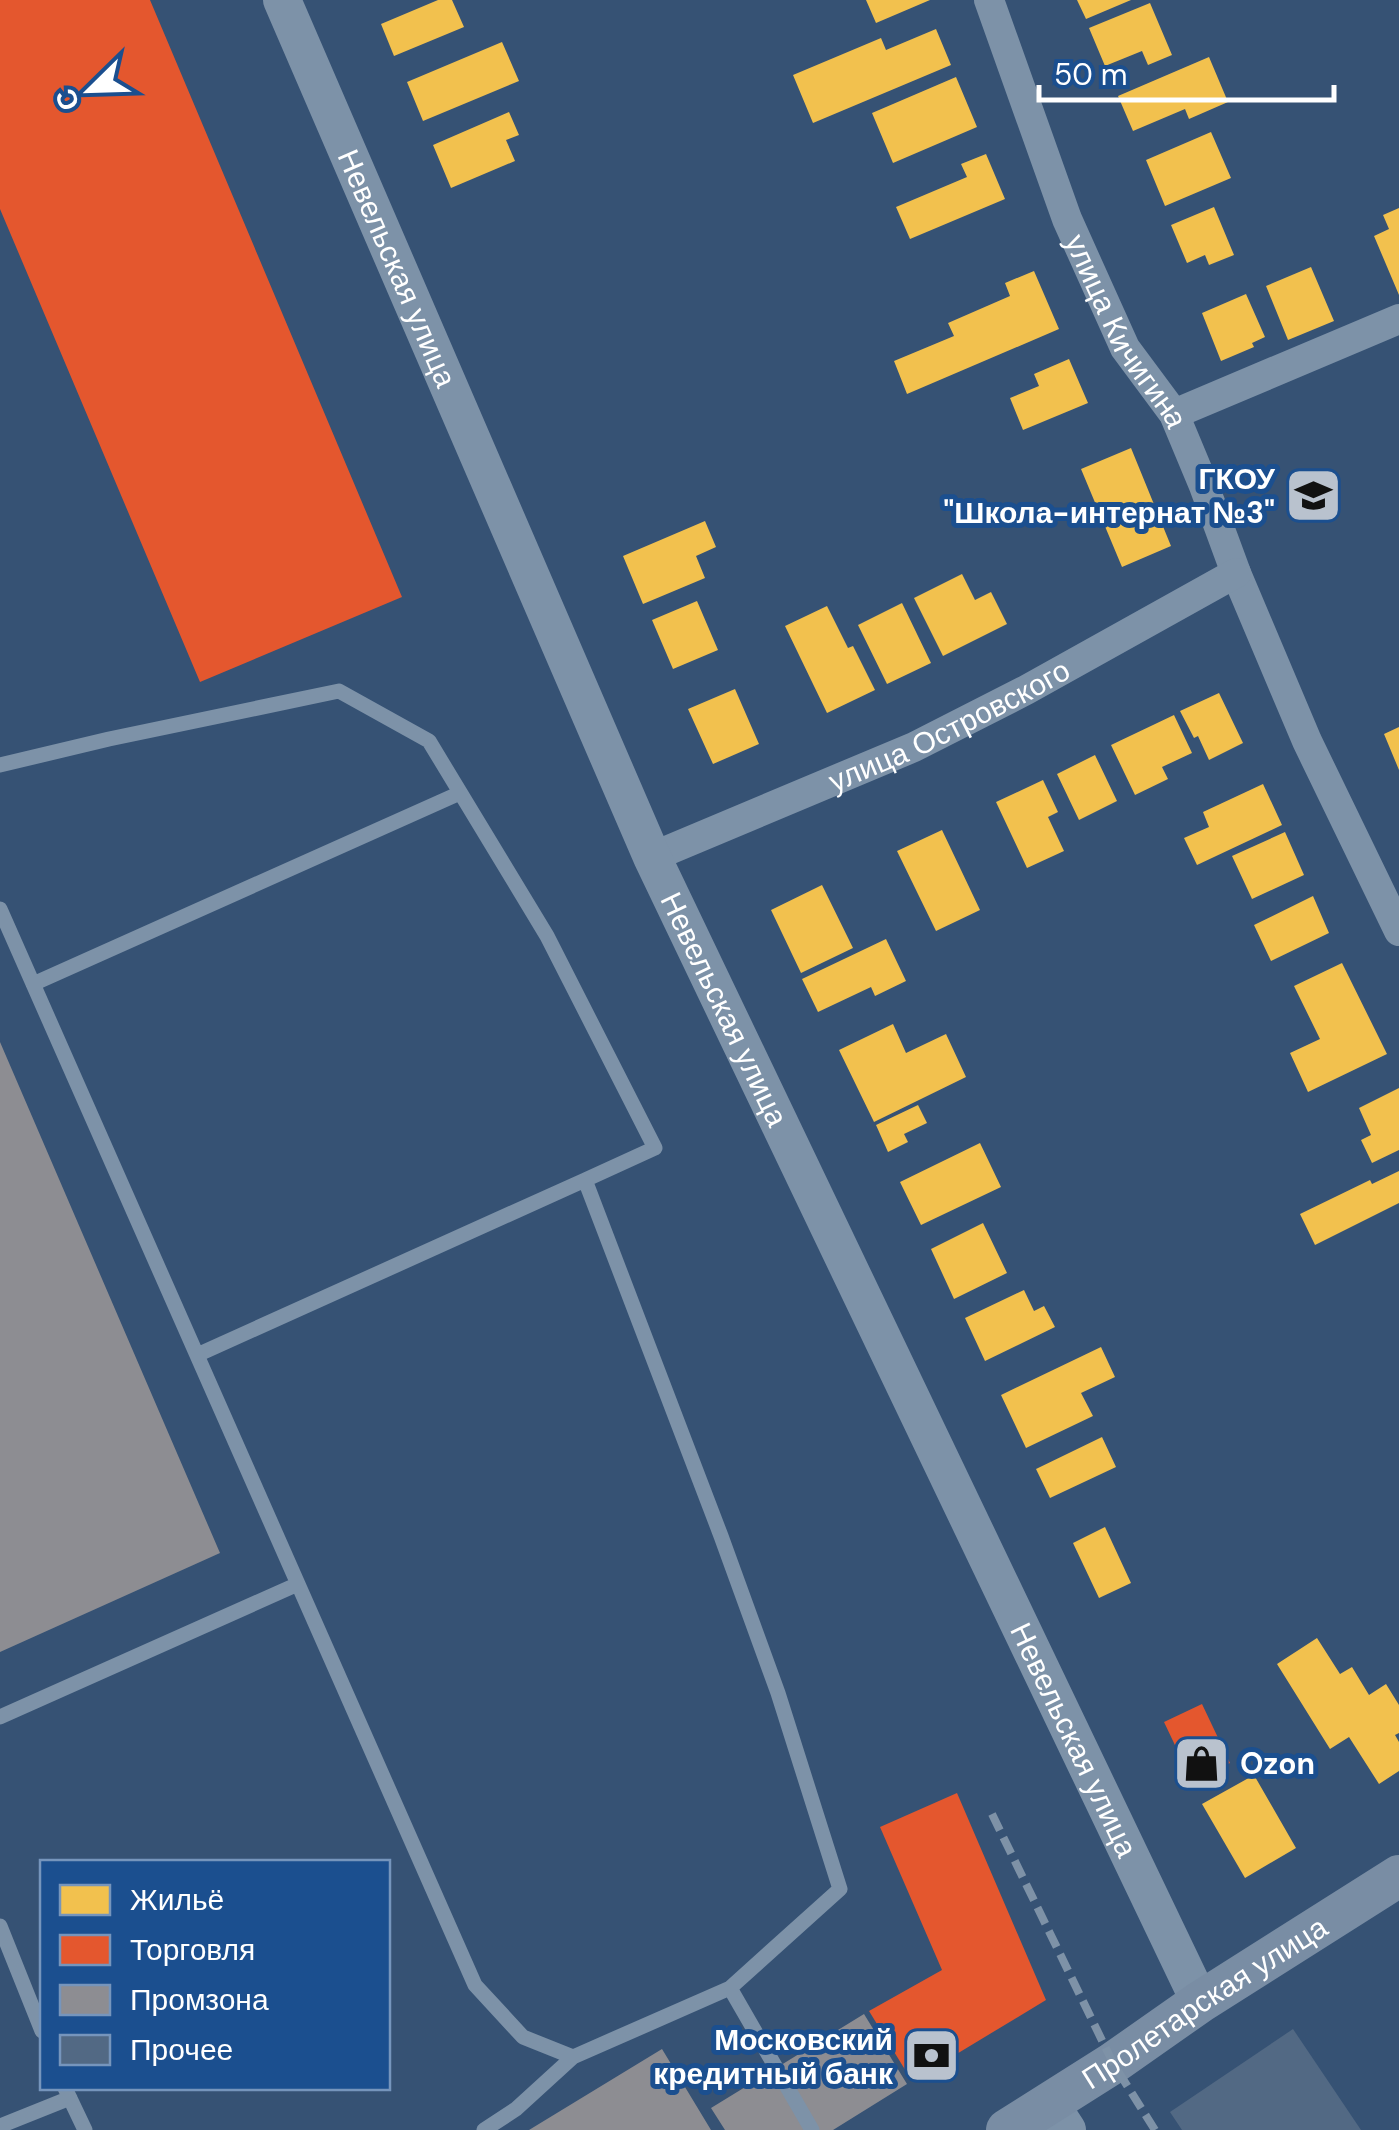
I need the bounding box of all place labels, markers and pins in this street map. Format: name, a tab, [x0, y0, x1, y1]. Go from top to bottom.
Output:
place label: ГКОУ "Школа-интернат №3"	[943, 459, 1275, 532]
school or university icon: ГКОУ "Школа-интернат №3"	[1284, 465, 1344, 525]
shop icon: Ozon	[1171, 1733, 1231, 1793]
place label: Ozon	[1240, 1744, 1315, 1783]
place label: Московский кредитный банк	[653, 2020, 894, 2093]
bank icon: Московский кредитный банк	[902, 2026, 962, 2086]

